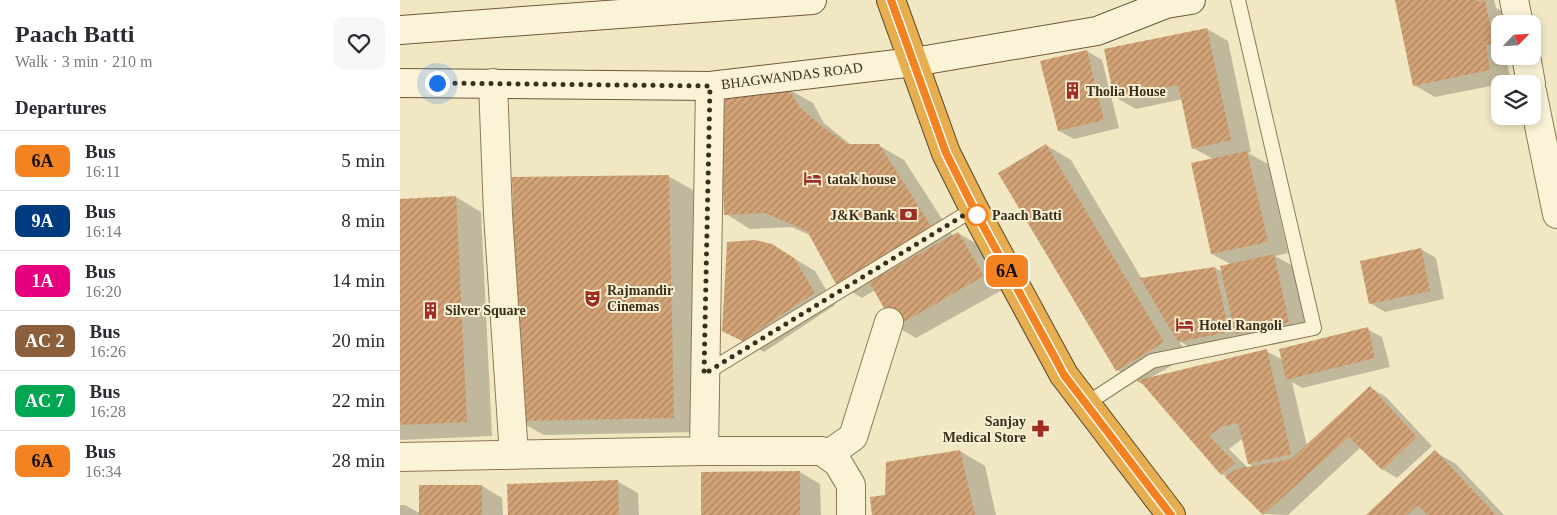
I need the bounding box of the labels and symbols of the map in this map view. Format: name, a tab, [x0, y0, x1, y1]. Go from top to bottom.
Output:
north arrow	[1491, 15, 1541, 65]
street label: BHAGWANDAS ROAD	[720, 60, 864, 92]
your location	[425, 71, 450, 96]
building icon: Tholia House	[1062, 81, 1082, 101]
place label: Tholia House	[1086, 84, 1166, 99]
hotel icon: tatak house	[803, 169, 823, 189]
place label: tatak house	[827, 172, 896, 187]
marker: Paach Batti	[966, 204, 988, 226]
bank icon: J&K Bank	[899, 205, 919, 225]
place label: J&K Bank	[830, 208, 895, 223]
place label: Paach Batti	[992, 208, 1062, 223]
line badge: 6A	[984, 255, 1030, 287]
place label: Rajmandir Cinemas	[607, 283, 673, 314]
theatre icon: Rajmandir Cinemas	[583, 288, 603, 308]
building icon: Silver Square	[421, 300, 441, 320]
place label: Silver Square	[445, 303, 526, 318]
hotel icon: Hotel Rangoli	[1175, 315, 1195, 335]
place label: Hotel Rangoli	[1199, 318, 1282, 333]
place label: Sanjay Medical Store	[943, 414, 1026, 445]
pharmacy icon: Sanjay Medical Store	[1030, 419, 1050, 439]

